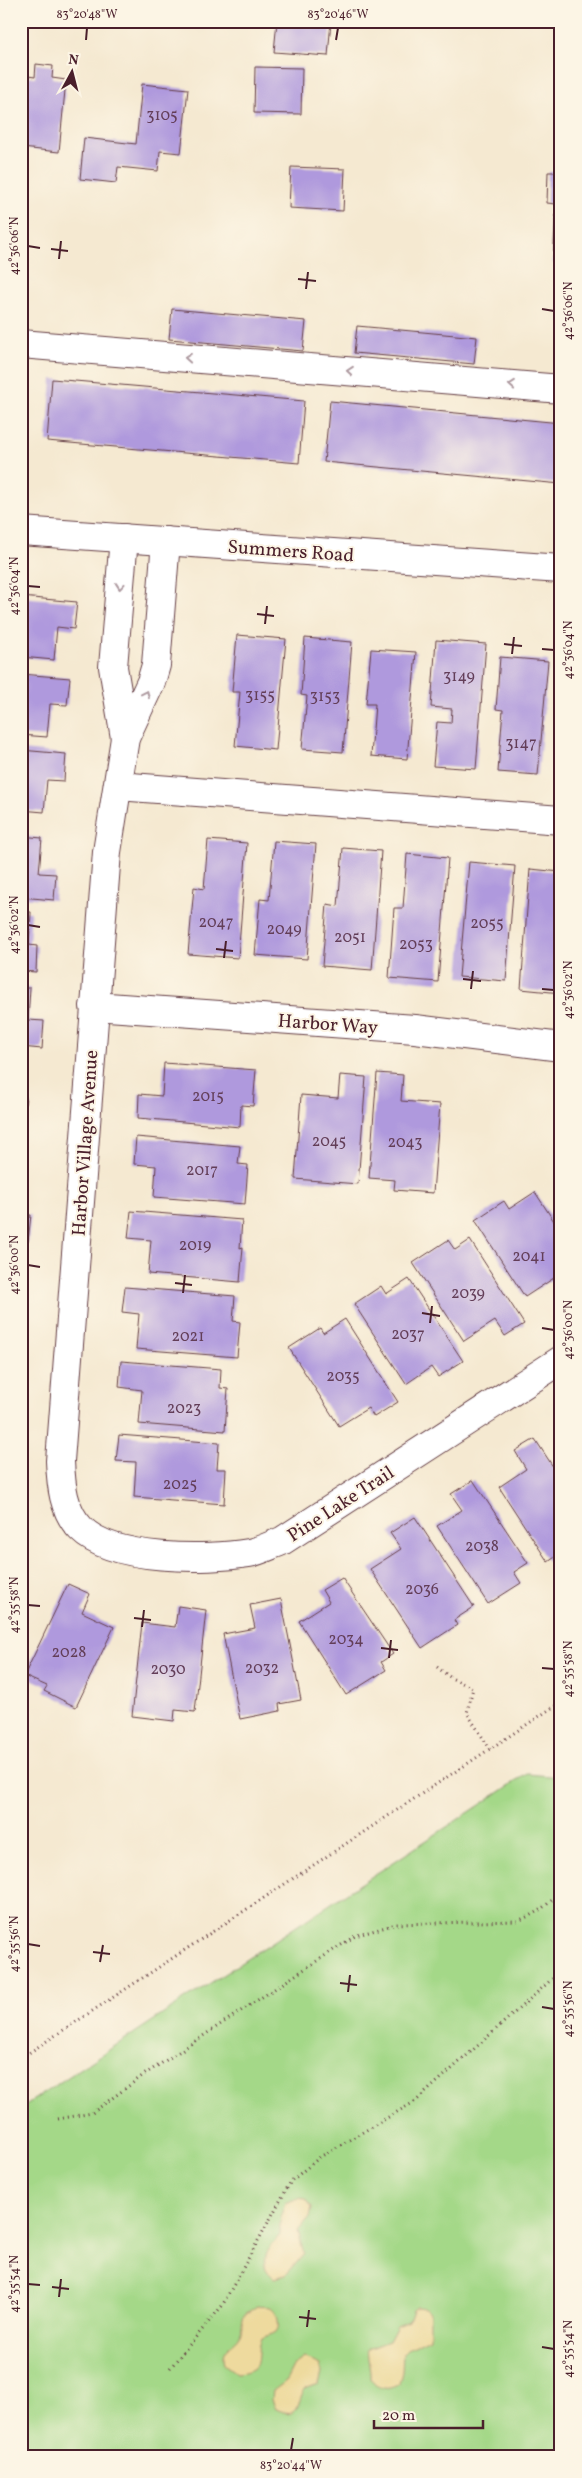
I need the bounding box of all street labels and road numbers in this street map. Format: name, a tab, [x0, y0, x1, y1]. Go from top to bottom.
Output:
street label: Summers Road	[227, 535, 355, 569]
street label: Harbor Way	[277, 1009, 379, 1041]
street label: Harbor Village Avenue	[67, 1049, 105, 1237]
street label: Pine Lake Trail	[283, 1460, 400, 1549]

